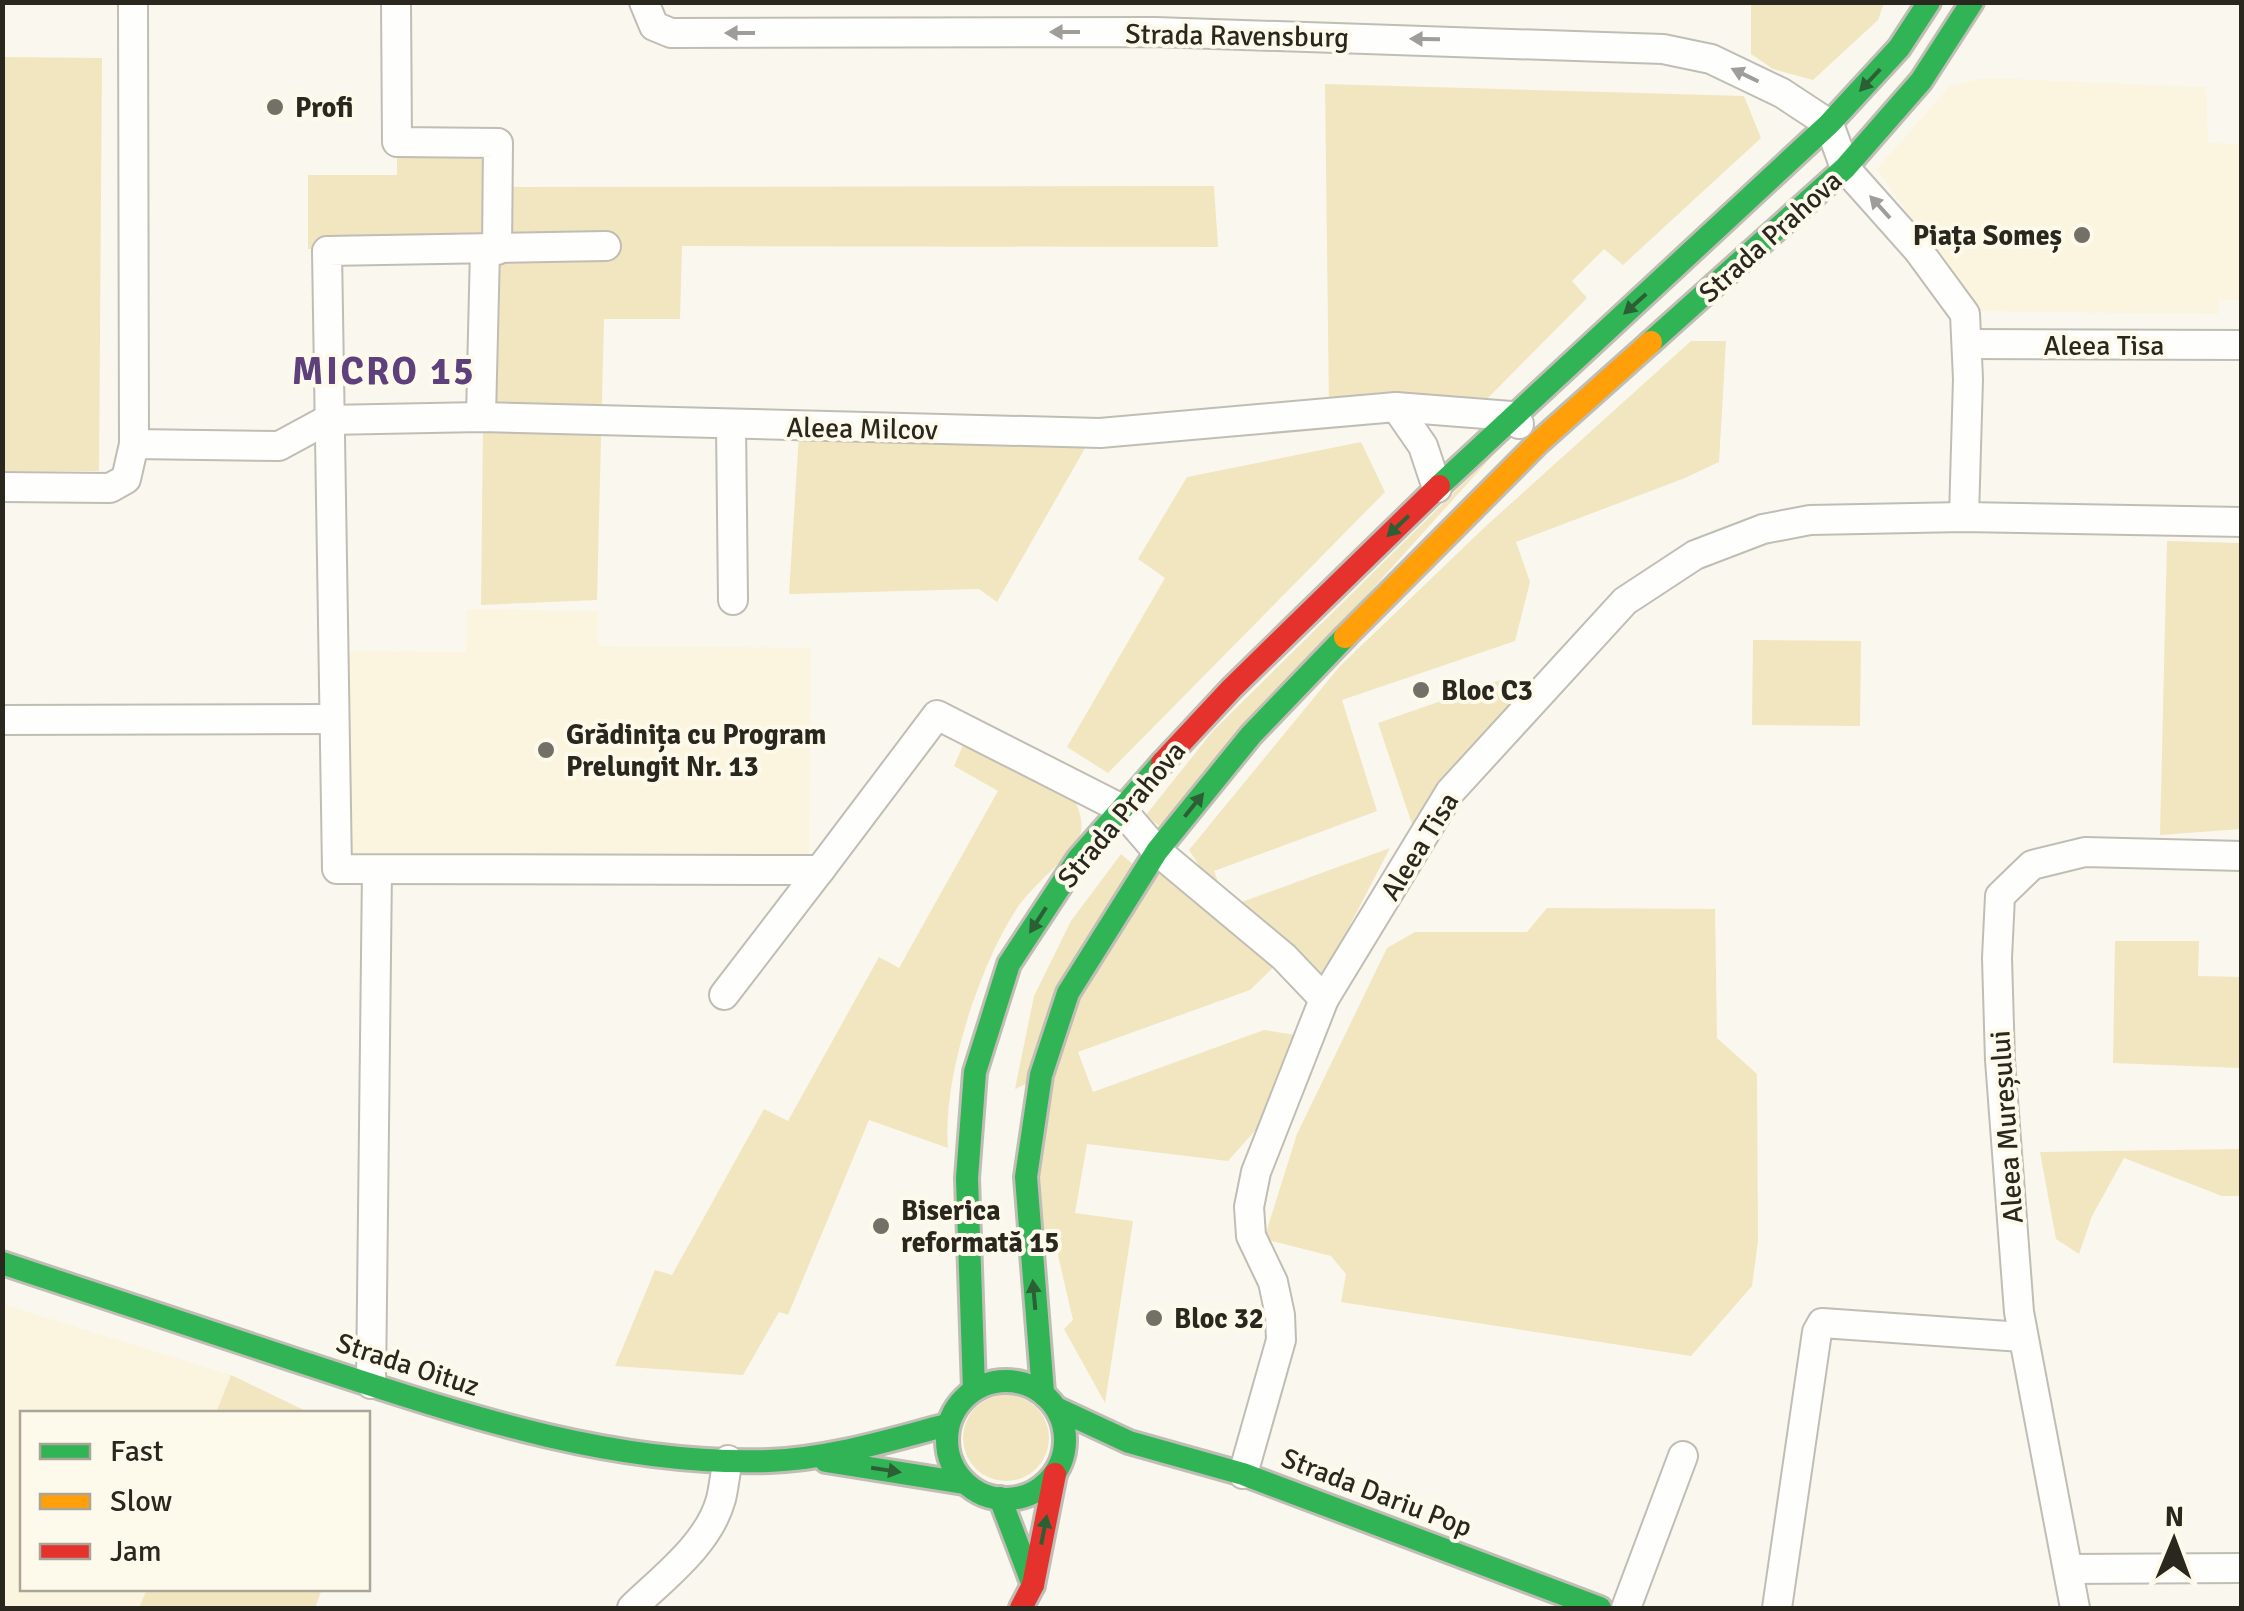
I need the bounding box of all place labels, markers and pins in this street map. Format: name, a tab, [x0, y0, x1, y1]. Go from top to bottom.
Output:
place label: Profi	[295, 91, 353, 125]
marker: Profi	[264, 96, 286, 118]
place label: Piața Someș	[1913, 219, 2062, 254]
marker: Piața Someș	[2071, 224, 2093, 246]
place label: Bloc C3	[1441, 674, 1533, 708]
marker: Bloc C3	[1410, 679, 1432, 701]
place label: Grădinița cu Program Prelungit Nr. 13	[566, 718, 827, 784]
marker: Grădinița cu Program Prelungit Nr. 13	[535, 739, 557, 761]
place label: Biserica reformată 15	[901, 1194, 1059, 1260]
marker: Biserica reformată 15	[870, 1215, 892, 1237]
place label: Bloc 32	[1174, 1302, 1264, 1336]
marker: Bloc 32	[1143, 1307, 1165, 1329]

